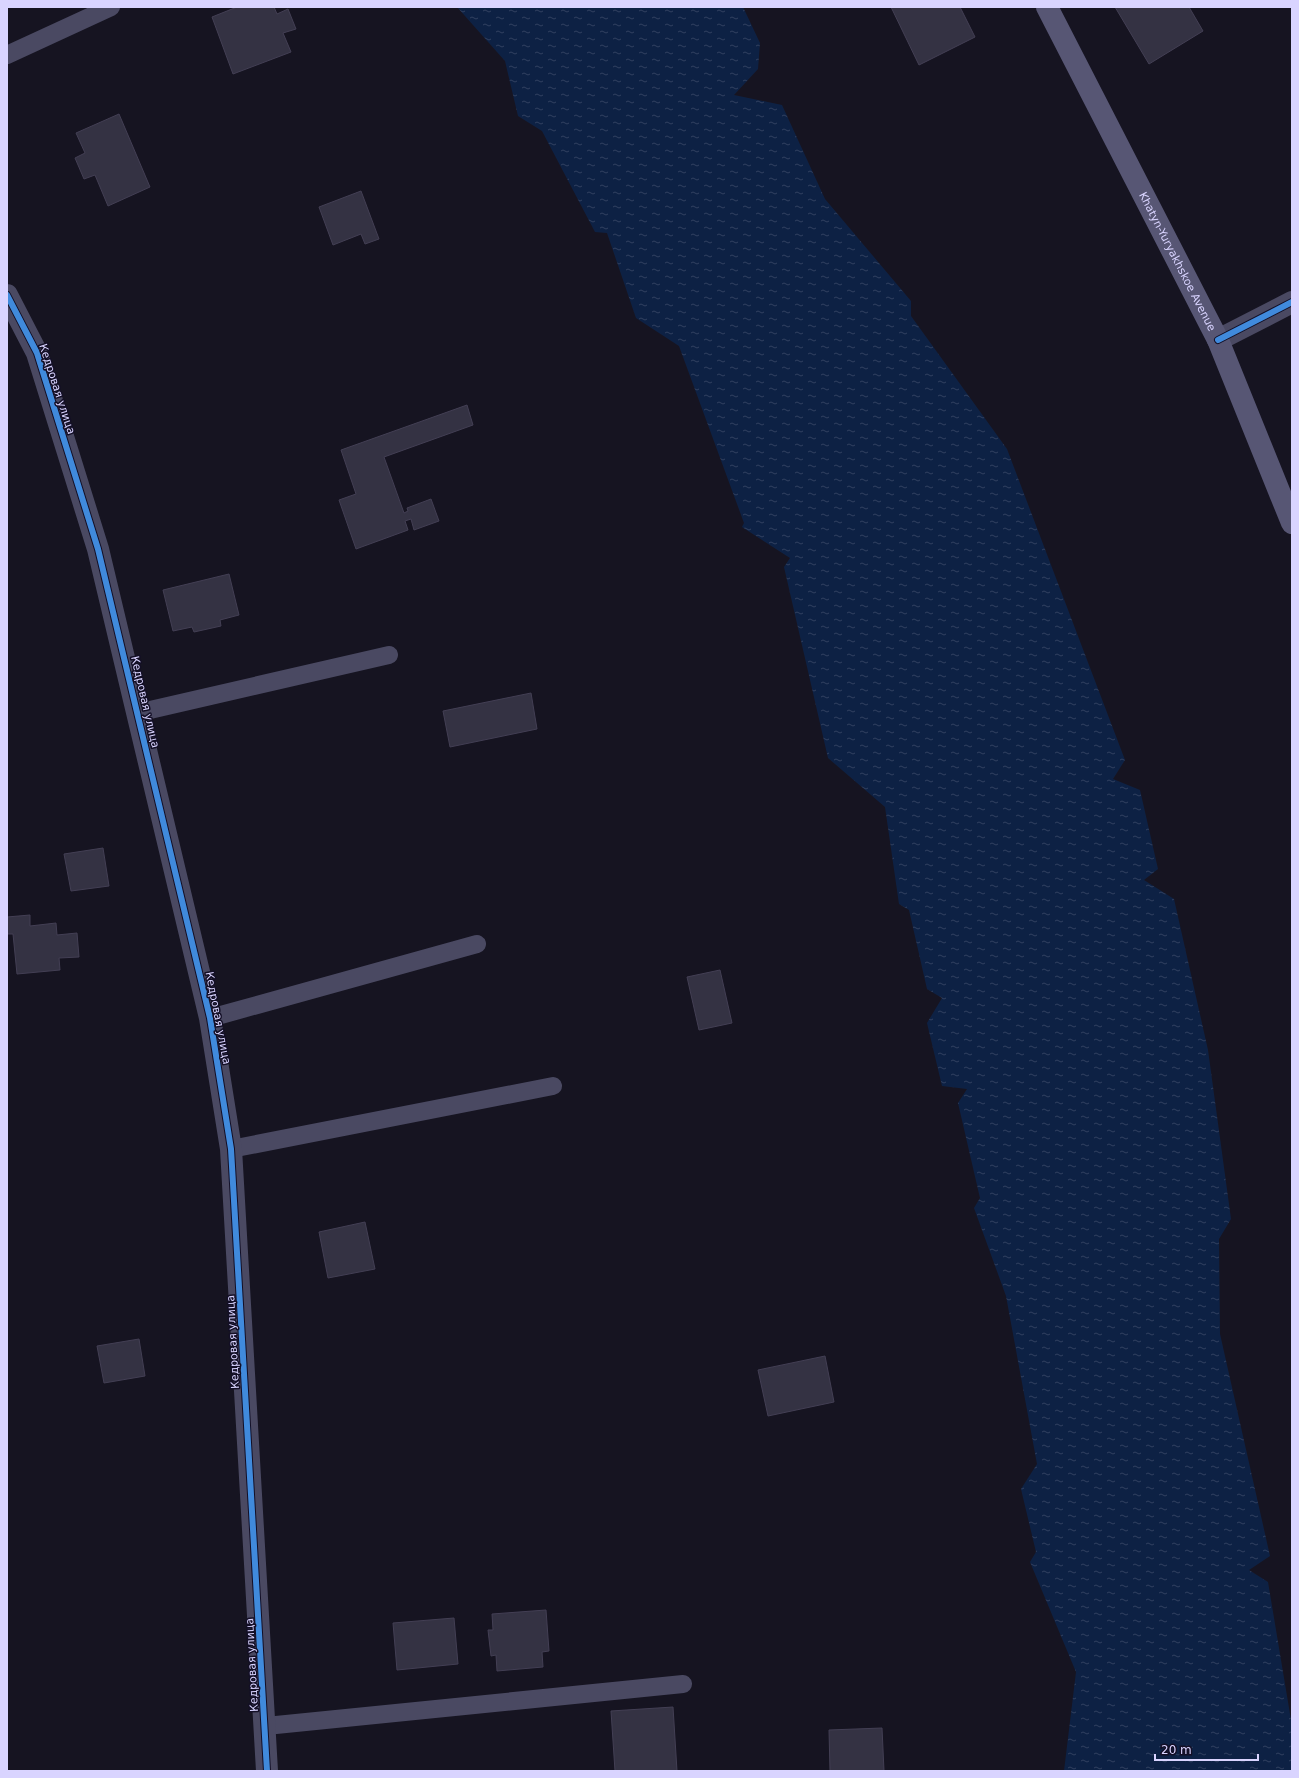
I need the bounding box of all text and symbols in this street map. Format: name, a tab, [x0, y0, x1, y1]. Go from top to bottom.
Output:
street label: Khatyn-Yuryakhskoe Avenue	[1137, 190, 1219, 333]
street label: Кедровая улица	[36, 342, 78, 436]
street label: Кедровая улица	[128, 655, 162, 749]
street label: Кедровая улица	[203, 971, 233, 1065]
street label: Кедровая улица	[224, 1295, 242, 1389]
street label: Кедровая улица	[243, 1618, 261, 1712]
scale bar	[1155, 1736, 1258, 1762]
text: 20 m	[1161, 1743, 1192, 1757]

